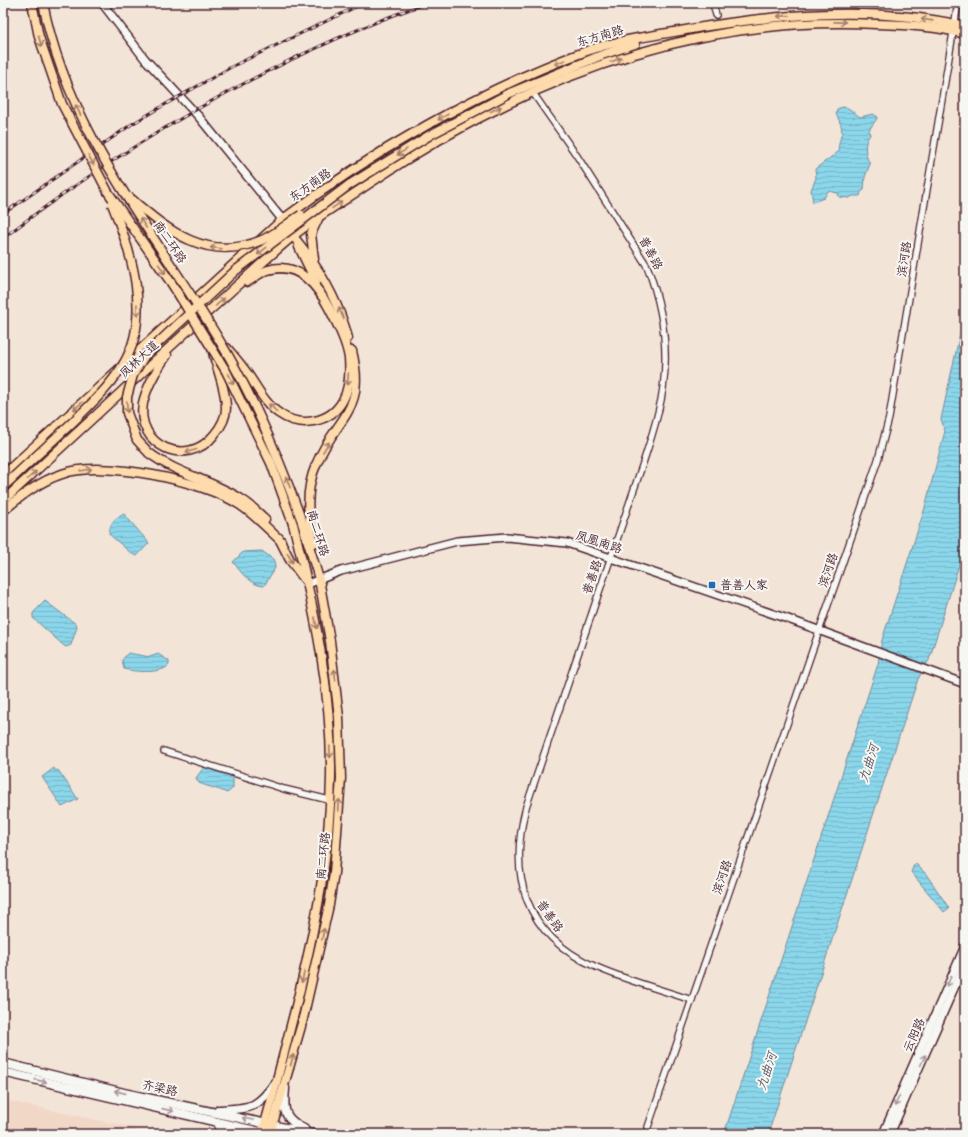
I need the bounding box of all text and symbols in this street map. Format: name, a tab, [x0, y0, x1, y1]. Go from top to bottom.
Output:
one-way arrow	[777, 12, 790, 19]
one-way arrow	[920, 16, 933, 24]
one-way arrow	[833, 18, 846, 26]
street label: 东方南路	[575, 23, 625, 50]
one-way arrow	[37, 34, 44, 47]
one-way arrow	[610, 56, 622, 64]
one-way arrow	[555, 58, 567, 66]
one-way arrow	[74, 104, 81, 116]
one-way arrow	[489, 105, 501, 112]
one-way arrow	[437, 114, 449, 122]
one-way arrow	[396, 148, 408, 156]
one-way arrow	[88, 154, 95, 166]
street label: 东方南路	[286, 165, 334, 205]
one-way arrow	[331, 201, 342, 209]
one-way arrow	[139, 218, 147, 229]
street label: 南二环路	[150, 218, 189, 266]
street label: 普善路	[635, 234, 666, 273]
street label: 滨河路	[894, 240, 915, 278]
one-way arrow	[210, 244, 223, 252]
one-way arrow	[256, 246, 267, 255]
one-way arrow	[158, 263, 166, 274]
one-way arrow	[215, 297, 225, 306]
one-way arrow	[133, 303, 141, 316]
one-way arrow	[337, 307, 344, 319]
street label: 凤林大道	[117, 338, 162, 381]
one-way arrow	[344, 372, 351, 385]
one-way arrow	[227, 373, 235, 385]
one-way arrow	[123, 400, 131, 413]
one-way arrow	[73, 402, 83, 411]
one-way arrow	[268, 403, 278, 413]
one-way arrow	[321, 441, 330, 452]
one-way arrow	[185, 448, 198, 455]
one-way arrow	[79, 465, 92, 473]
one-way arrow	[26, 471, 36, 480]
one-way arrow	[284, 476, 291, 489]
street label: 南二环路	[303, 508, 332, 558]
street label: 凤凰南路	[574, 528, 624, 557]
street label: 滨河路	[816, 551, 841, 590]
one-way arrow	[286, 552, 294, 564]
street label: 普善路	[580, 558, 605, 597]
place label: 普善人家	[720, 578, 768, 593]
marker: 普善人家	[707, 580, 717, 590]
one-way arrow	[312, 616, 320, 629]
one-way arrow	[331, 669, 339, 682]
water label: 九曲河	[855, 740, 883, 784]
one-way arrow	[326, 745, 334, 758]
one-way arrow	[336, 799, 343, 812]
street label: 南二环路	[314, 831, 333, 881]
street label: 滨河路	[710, 858, 735, 897]
street label: 普善路	[533, 897, 566, 935]
one-way arrow	[319, 928, 327, 941]
one-way arrow	[299, 970, 306, 983]
one-way arrow	[945, 975, 953, 987]
street label: 云阳路	[900, 1016, 929, 1055]
water label: 九曲河	[753, 1048, 781, 1092]
one-way arrow	[289, 1054, 296, 1067]
one-way arrow	[920, 1054, 927, 1066]
street label: 齐梁路	[141, 1077, 179, 1100]
one-way arrow	[34, 1078, 47, 1085]
one-way arrow	[114, 1087, 127, 1095]
one-way arrow	[893, 1094, 900, 1106]
one-way arrow	[161, 1107, 174, 1115]
one-way arrow	[241, 1114, 254, 1122]

